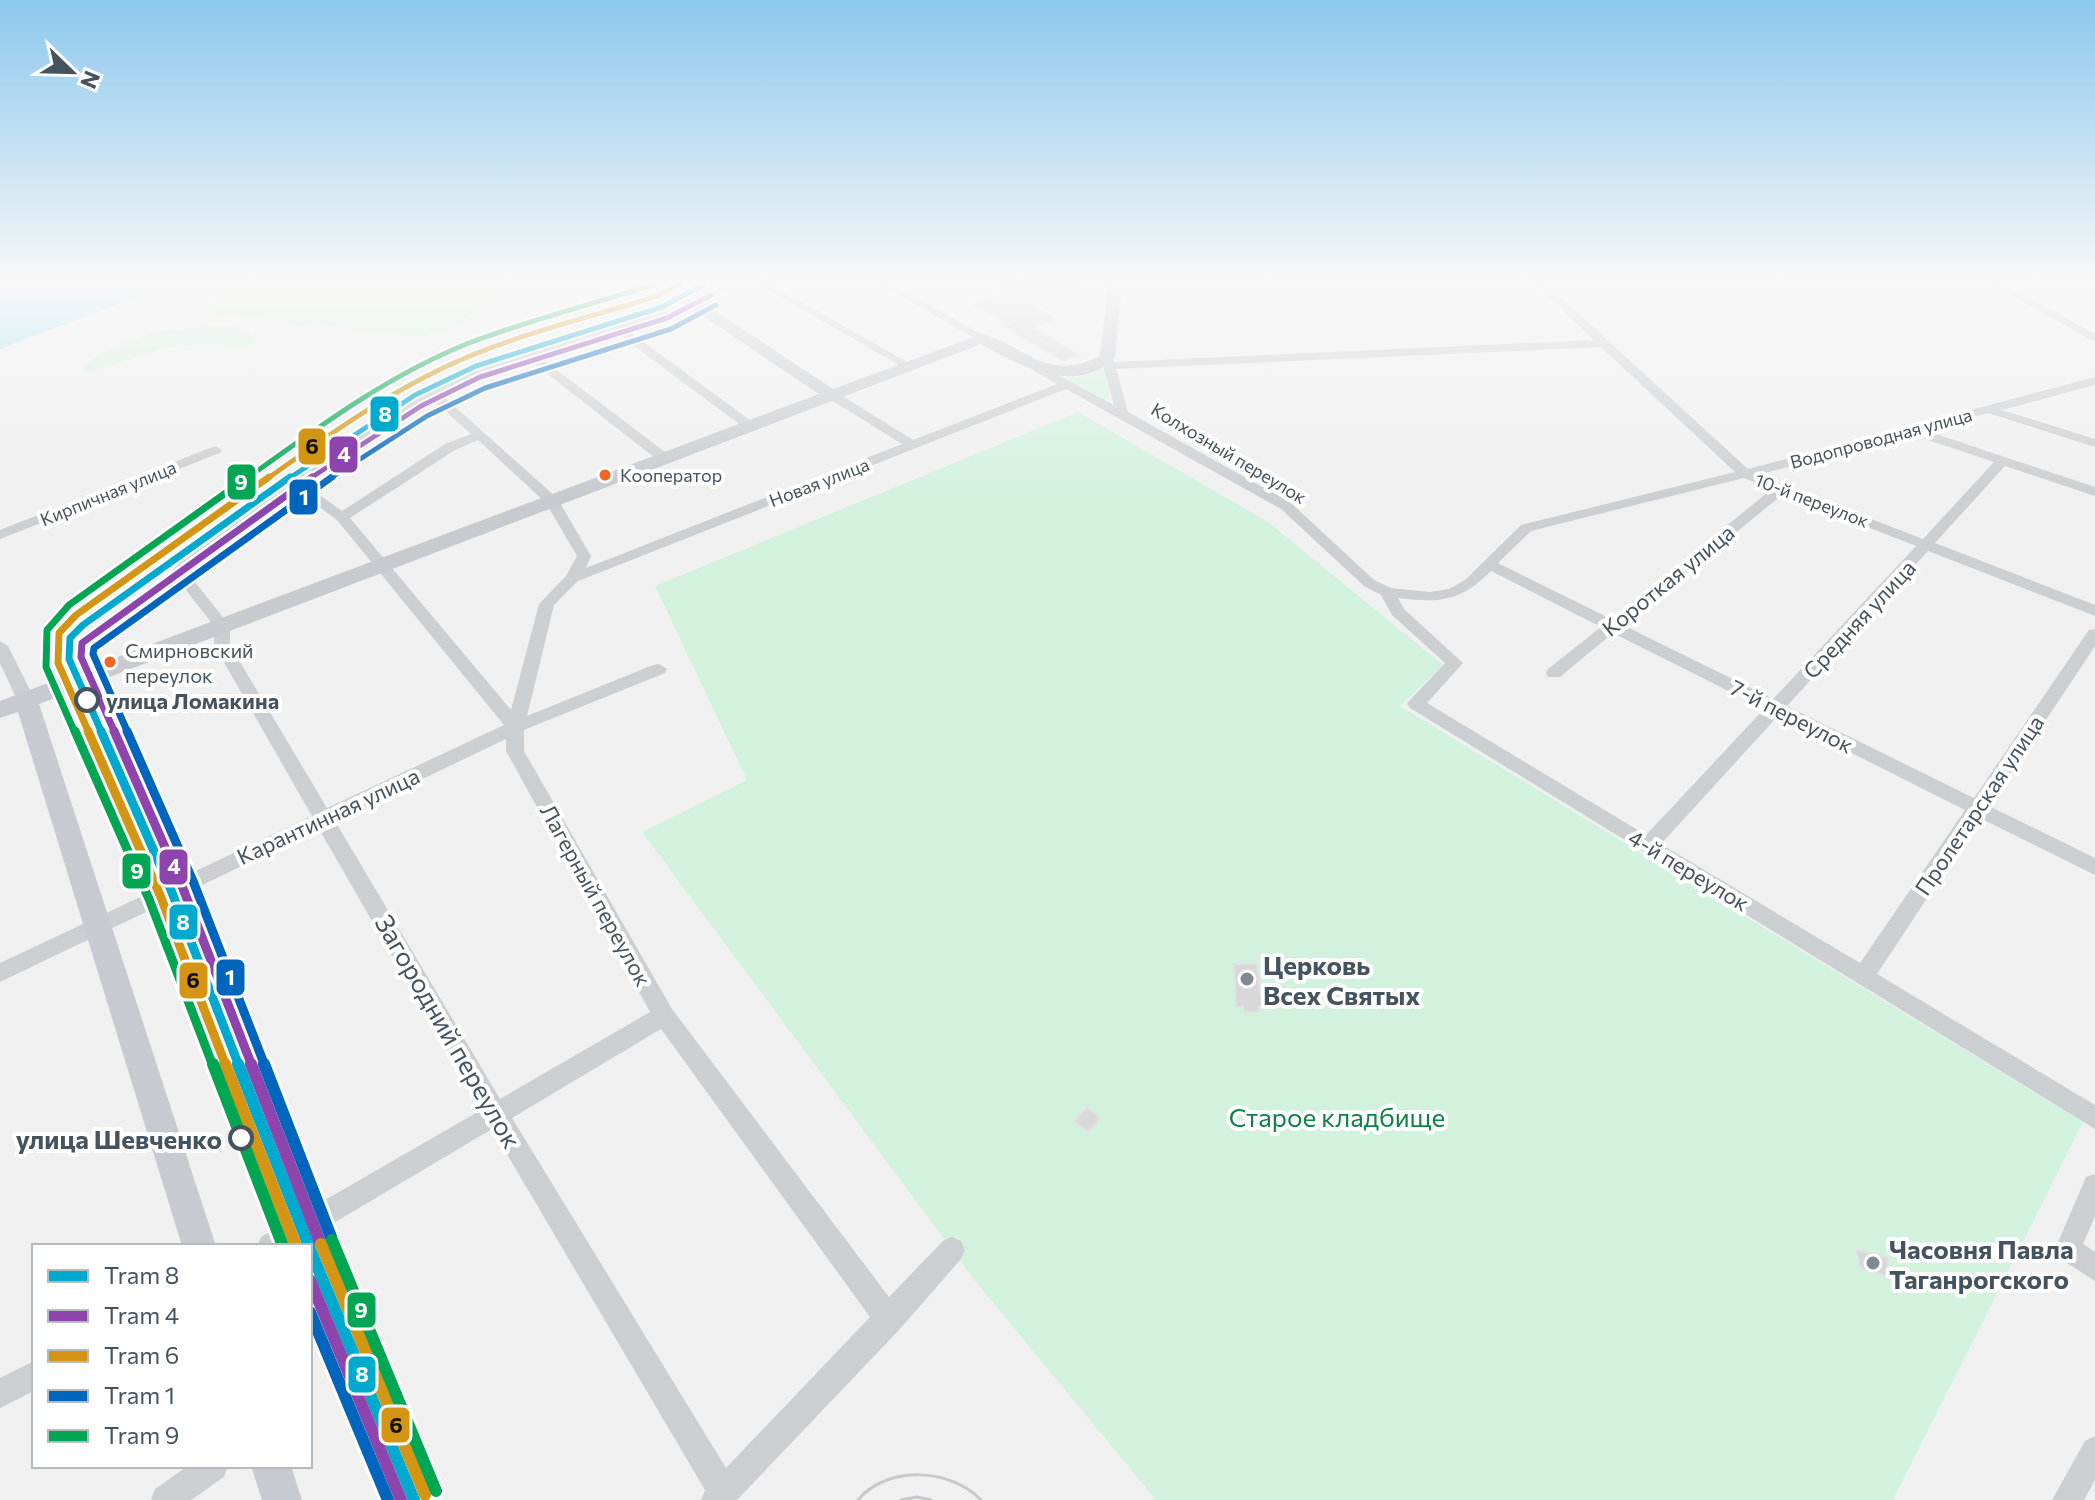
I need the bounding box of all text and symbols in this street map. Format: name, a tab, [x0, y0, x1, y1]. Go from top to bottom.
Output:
north arrow	[32, 32, 112, 112]
text: N	[75, 67, 107, 93]
line badge: 8	[369, 395, 400, 433]
street label: Колхозный переулок	[1147, 398, 1311, 508]
text: 8	[378, 400, 392, 427]
street label: Водопроводная улица	[1788, 403, 1974, 473]
line badge: 6	[297, 427, 327, 466]
text: 6	[305, 432, 319, 459]
line badge: 4	[328, 435, 359, 474]
text: 4	[337, 440, 351, 467]
street label: Новая улица	[766, 453, 872, 511]
street label: Кирпичная улица	[37, 456, 179, 530]
line badge: 9	[226, 463, 257, 501]
place label: Кооператор	[620, 464, 722, 486]
marker: Кооператор	[597, 467, 613, 483]
text: 9	[234, 468, 248, 495]
street label: 10-й переулок	[1752, 468, 1872, 532]
line badge: 1	[288, 478, 319, 516]
text: 1	[299, 483, 309, 510]
street label: Короткая улица	[1596, 518, 1740, 642]
street label: Средняя улица	[1797, 554, 1921, 684]
place label: Смирновский переулок	[125, 638, 254, 687]
marker: Смирновский переулок	[102, 654, 118, 670]
street label: 7-й переулок	[1726, 673, 1858, 759]
place label: улица Ломакина	[106, 687, 279, 714]
marker: улица Ломакина	[75, 688, 99, 712]
street label: Пролетарская улица	[1909, 710, 2049, 900]
street label: Карантинная улица	[232, 762, 424, 870]
street label: Лагерный переулок	[535, 799, 657, 991]
street label: 4-й переулок	[1624, 823, 1754, 917]
line badge: 4	[158, 848, 189, 886]
line badge: 9	[121, 852, 152, 890]
text: 4	[167, 852, 181, 879]
text: 9	[130, 857, 144, 884]
line badge: 8	[168, 903, 199, 941]
text: 8	[176, 908, 190, 935]
street label: Загородний переулок	[369, 909, 529, 1153]
place label: Церковь Всех Святых	[1263, 949, 1420, 1010]
line badge: 1	[215, 958, 246, 997]
line badge: 6	[178, 961, 209, 1000]
text: 1	[225, 963, 235, 990]
text: 6	[186, 966, 200, 993]
marker: Церковь Всех Святых	[1238, 970, 1256, 988]
park label: Старое кладбище	[1229, 1101, 1445, 1132]
place label: улица Шевченко	[16, 1123, 222, 1154]
marker: улица Шевченко	[229, 1126, 253, 1150]
place label: Часовня Павла Таганрогского	[1889, 1233, 2074, 1294]
legend	[32, 1244, 312, 1468]
marker: Часовня Павла Таганрогского	[1864, 1254, 1882, 1272]
text: Tram 8	[104, 1260, 179, 1289]
line badge: 9	[346, 1291, 377, 1329]
text: 9	[354, 1296, 368, 1323]
text: Tram 4	[104, 1300, 179, 1329]
text: Tram 6	[104, 1340, 179, 1369]
line badge: 8	[347, 1355, 377, 1394]
text: 8	[355, 1360, 369, 1387]
text: Tram 1	[104, 1380, 175, 1409]
line badge: 6	[380, 1406, 411, 1444]
text: 6	[389, 1411, 403, 1438]
text: Tram 9	[104, 1420, 179, 1449]

